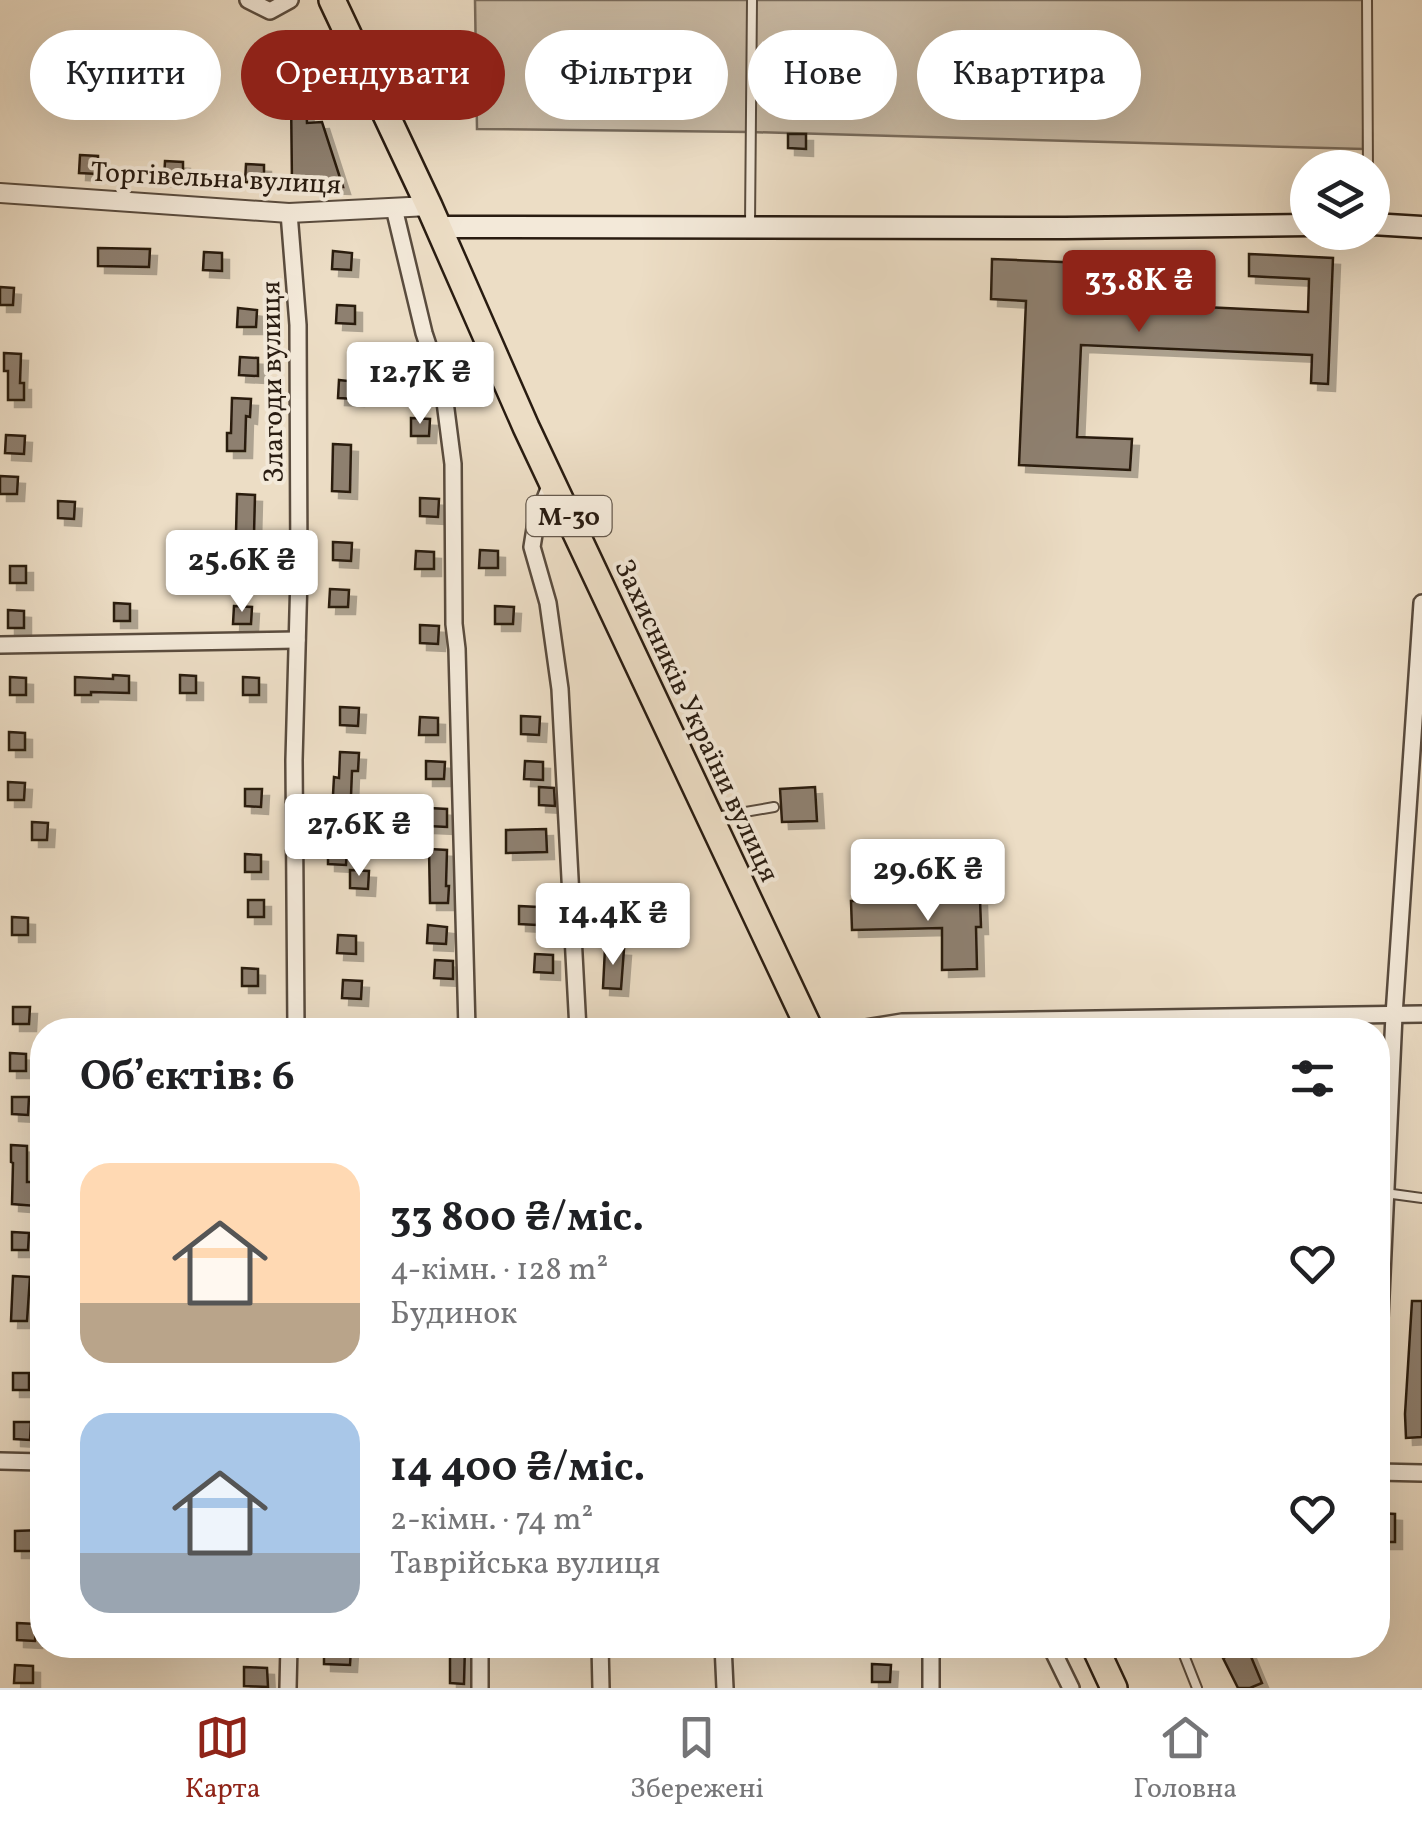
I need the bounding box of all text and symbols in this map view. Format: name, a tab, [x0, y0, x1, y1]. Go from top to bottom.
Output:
chip: Купити	[30, 30, 221, 120]
chip: Орендувати	[241, 30, 505, 120]
chip: Фільтри	[525, 30, 728, 120]
chip: Нове	[748, 30, 897, 120]
chip: Квартира	[917, 30, 1141, 120]
map controls	[1290, 150, 1390, 250]
button: layers	[1290, 150, 1390, 250]
street label: Торгівельна вулиця	[90, 153, 342, 206]
pin: 33.8K ₴	[1047, 250, 1231, 335]
text: 33.8K ₴	[1085, 260, 1193, 304]
street label: Злагоди вулиця	[252, 281, 295, 483]
pin: 12.7K ₴	[328, 342, 512, 427]
text: 12.7K ₴	[369, 352, 471, 396]
road number: М-30	[526, 496, 612, 536]
pin: 25.6K ₴	[150, 530, 334, 615]
text: 25.6K ₴	[188, 540, 296, 584]
street label: Захисників України вулиця	[604, 553, 788, 889]
pin: 27.6K ₴	[267, 794, 451, 879]
text: 27.6K ₴	[307, 804, 411, 848]
pin: 29.6K ₴	[836, 839, 1020, 924]
text: 29.6K ₴	[873, 849, 983, 893]
pin: 14.4K ₴	[521, 883, 705, 968]
text: 14.4K ₴	[558, 893, 668, 937]
text: Об’єктів: 6	[80, 1049, 295, 1108]
icon: filters	[1285, 1051, 1340, 1106]
text: 33 800 ₴/міс.	[390, 1190, 644, 1249]
icon: home	[160, 1203, 280, 1323]
icon: heart	[1285, 1236, 1340, 1291]
text: 4-кімн. · 128 m²	[390, 1249, 608, 1293]
text: Будинок	[390, 1293, 517, 1337]
text: 14 400 ₴/міс.	[390, 1440, 645, 1499]
icon: home	[160, 1453, 280, 1573]
icon: heart	[1285, 1486, 1340, 1541]
text: 2-кімн. · 74 m²	[390, 1499, 593, 1543]
text: Таврійська вулиця	[390, 1543, 660, 1587]
tab: Карта	[185, 1710, 261, 1809]
tab: Збережені	[630, 1710, 764, 1809]
tab: Головна	[1133, 1710, 1237, 1809]

